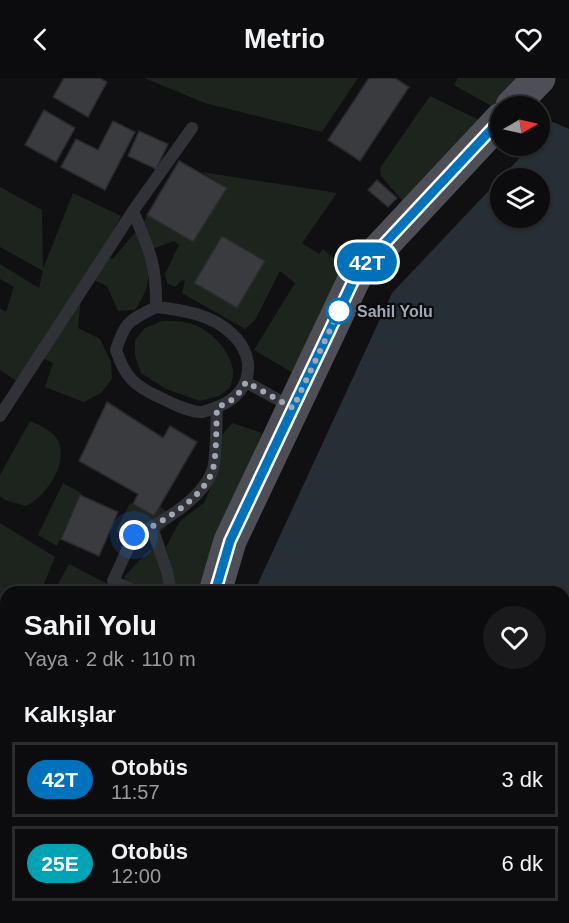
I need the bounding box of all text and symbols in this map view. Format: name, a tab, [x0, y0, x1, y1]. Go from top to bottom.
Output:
icon: back	[24, 23, 57, 56]
icon: heart	[512, 23, 545, 56]
text: Metrio	[244, 24, 325, 54]
north arrow	[490, 96, 550, 156]
map controls	[490, 96, 550, 228]
button: layers	[490, 168, 550, 228]
line badge: 42T	[332, 242, 401, 282]
text: 42T	[349, 251, 385, 274]
marker: Sahil Yolu	[326, 298, 352, 324]
place label: Sahil Yolu	[357, 303, 433, 320]
your location	[119, 520, 149, 550]
button: heart	[483, 606, 546, 669]
text: Sahil Yolu	[24, 610, 157, 641]
text: Yaya · 2 dk · 110 m	[24, 648, 196, 670]
text: Kalkışlar	[24, 702, 116, 727]
text: Otobüs	[111, 755, 188, 780]
text: 3 dk	[501, 767, 543, 792]
text: 42T	[42, 768, 78, 791]
text: 11:57	[111, 781, 160, 803]
text: Otobüs	[111, 839, 188, 864]
text: 6 dk	[501, 851, 543, 876]
text: 25E	[41, 852, 79, 875]
text: 12:00	[111, 865, 161, 887]

